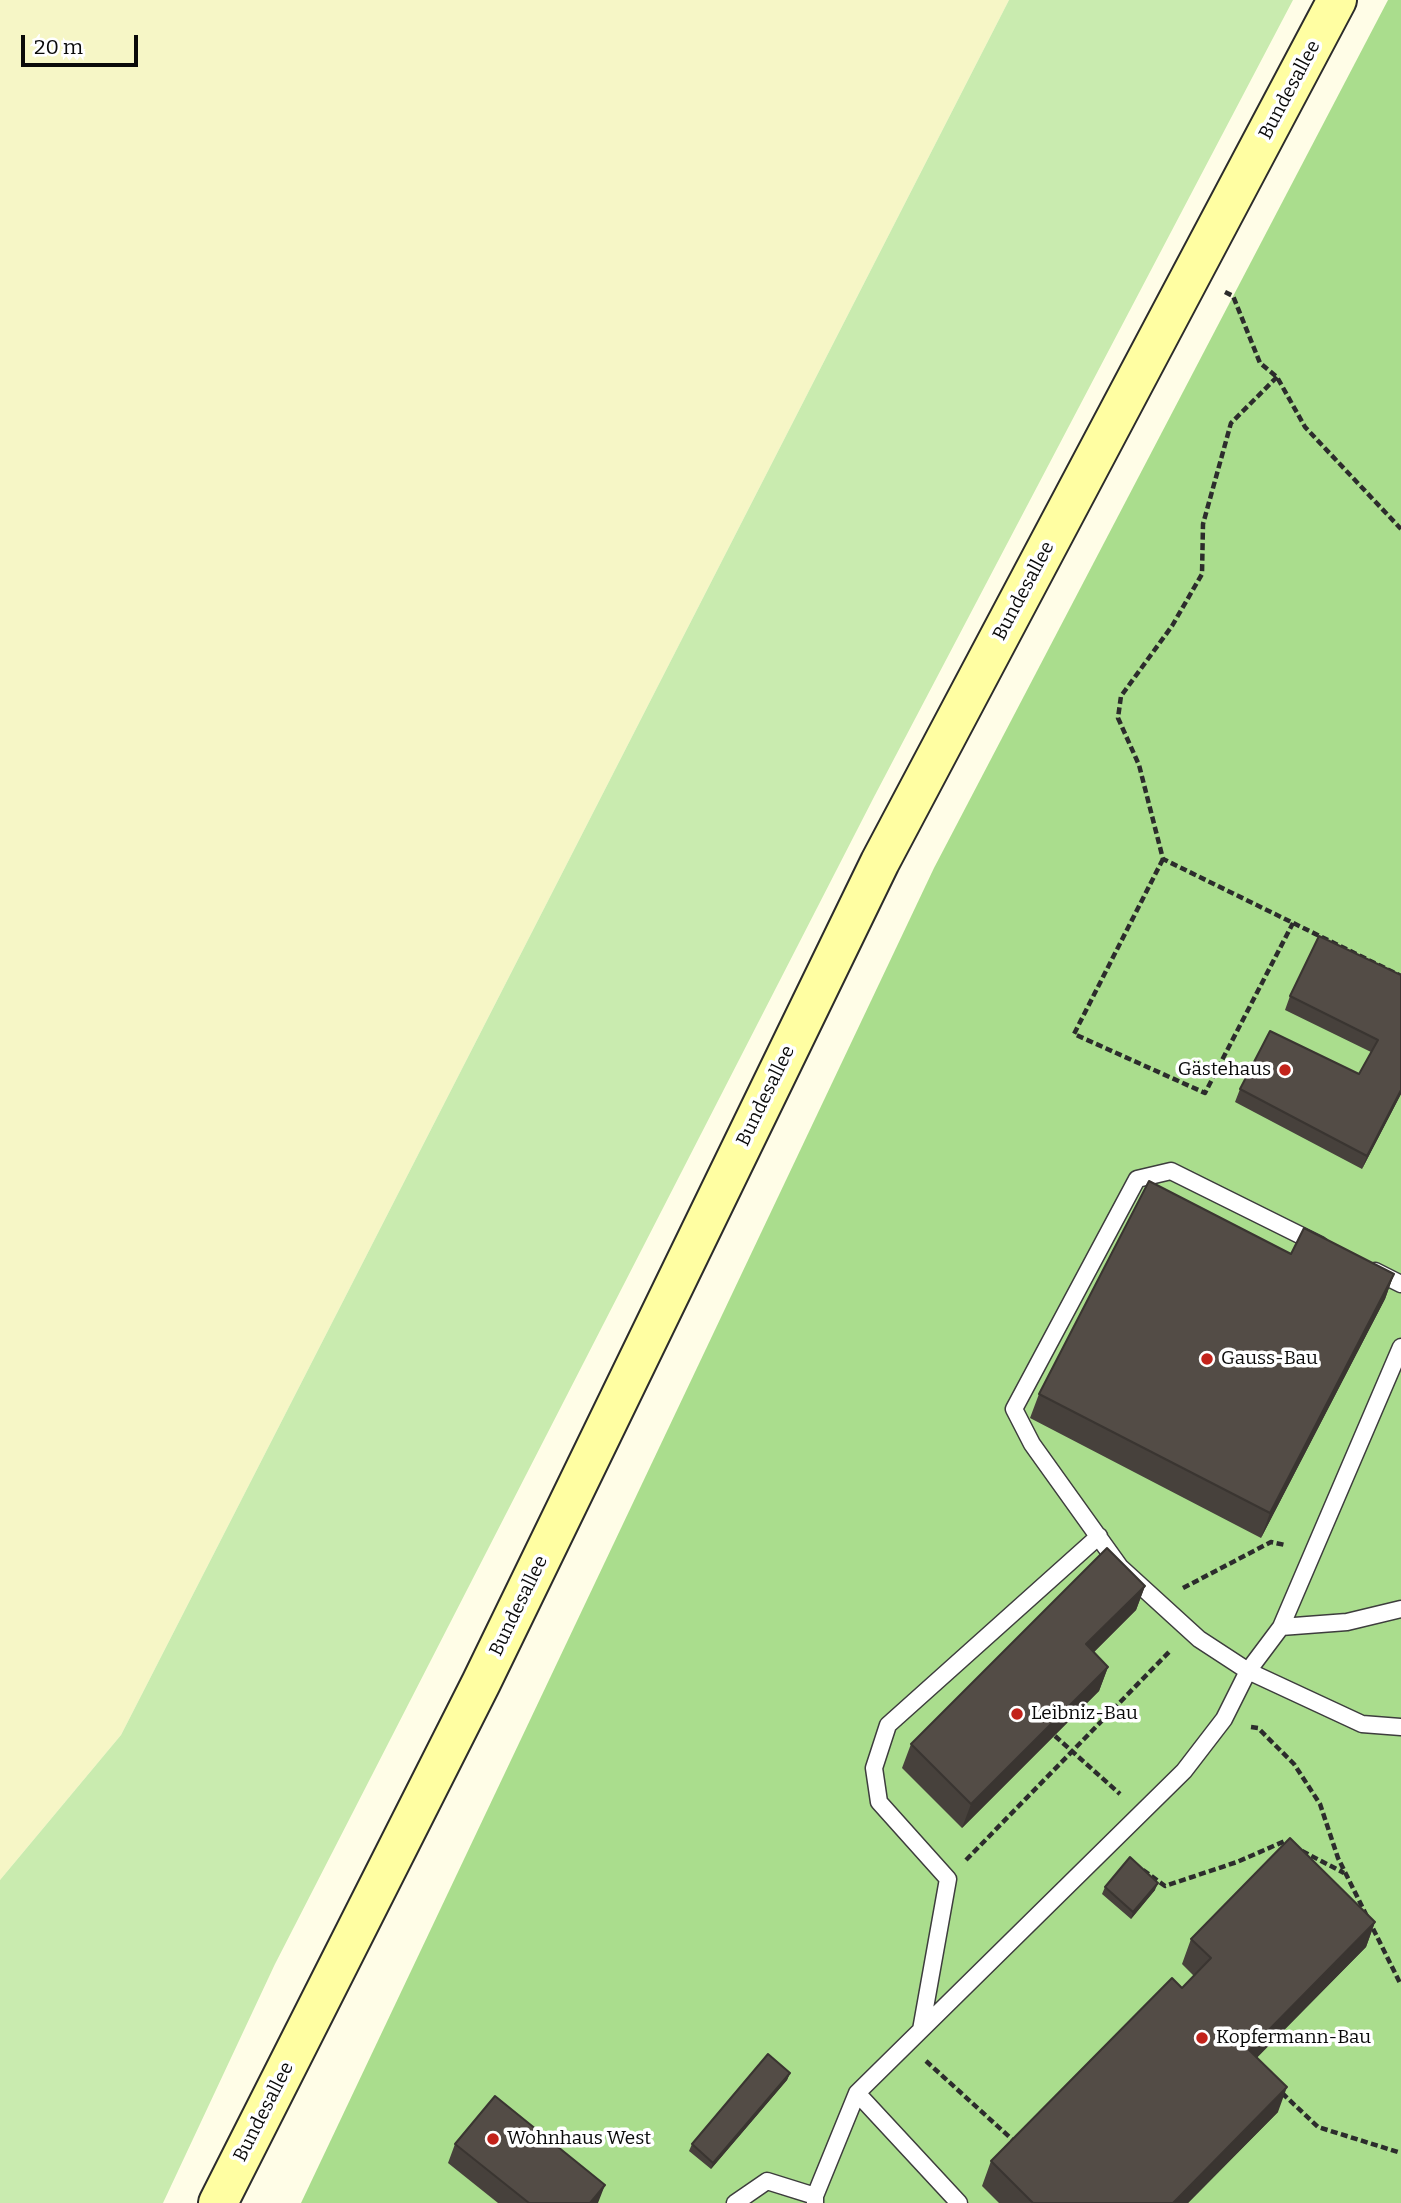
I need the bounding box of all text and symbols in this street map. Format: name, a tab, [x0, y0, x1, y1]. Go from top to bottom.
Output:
scale bar	[24, 21, 142, 65]
text: 20 m	[34, 34, 83, 60]
street label: Bundesallee	[1254, 37, 1326, 143]
street label: Bundesallee	[988, 538, 1060, 644]
street label: Bundesallee	[732, 1042, 800, 1150]
place label: Gästehaus	[1178, 1059, 1271, 1081]
marker: Gästehaus	[1277, 1062, 1293, 1078]
place label: Gauss-Bau	[1221, 1348, 1318, 1370]
marker: Gauss-Bau	[1199, 1351, 1215, 1367]
street label: Bundesallee	[485, 1552, 553, 1660]
place label: Leibniz-Bau	[1031, 1703, 1138, 1725]
marker: Leibniz-Bau	[1009, 1706, 1025, 1722]
place label: Kopfermann-Bau	[1216, 2027, 1371, 2049]
marker: Kopfermann-Bau	[1194, 2030, 1210, 2046]
street label: Bundesallee	[229, 2058, 299, 2166]
place label: Wohnhaus West	[507, 2128, 651, 2150]
marker: Wohnhaus West	[485, 2131, 501, 2147]

